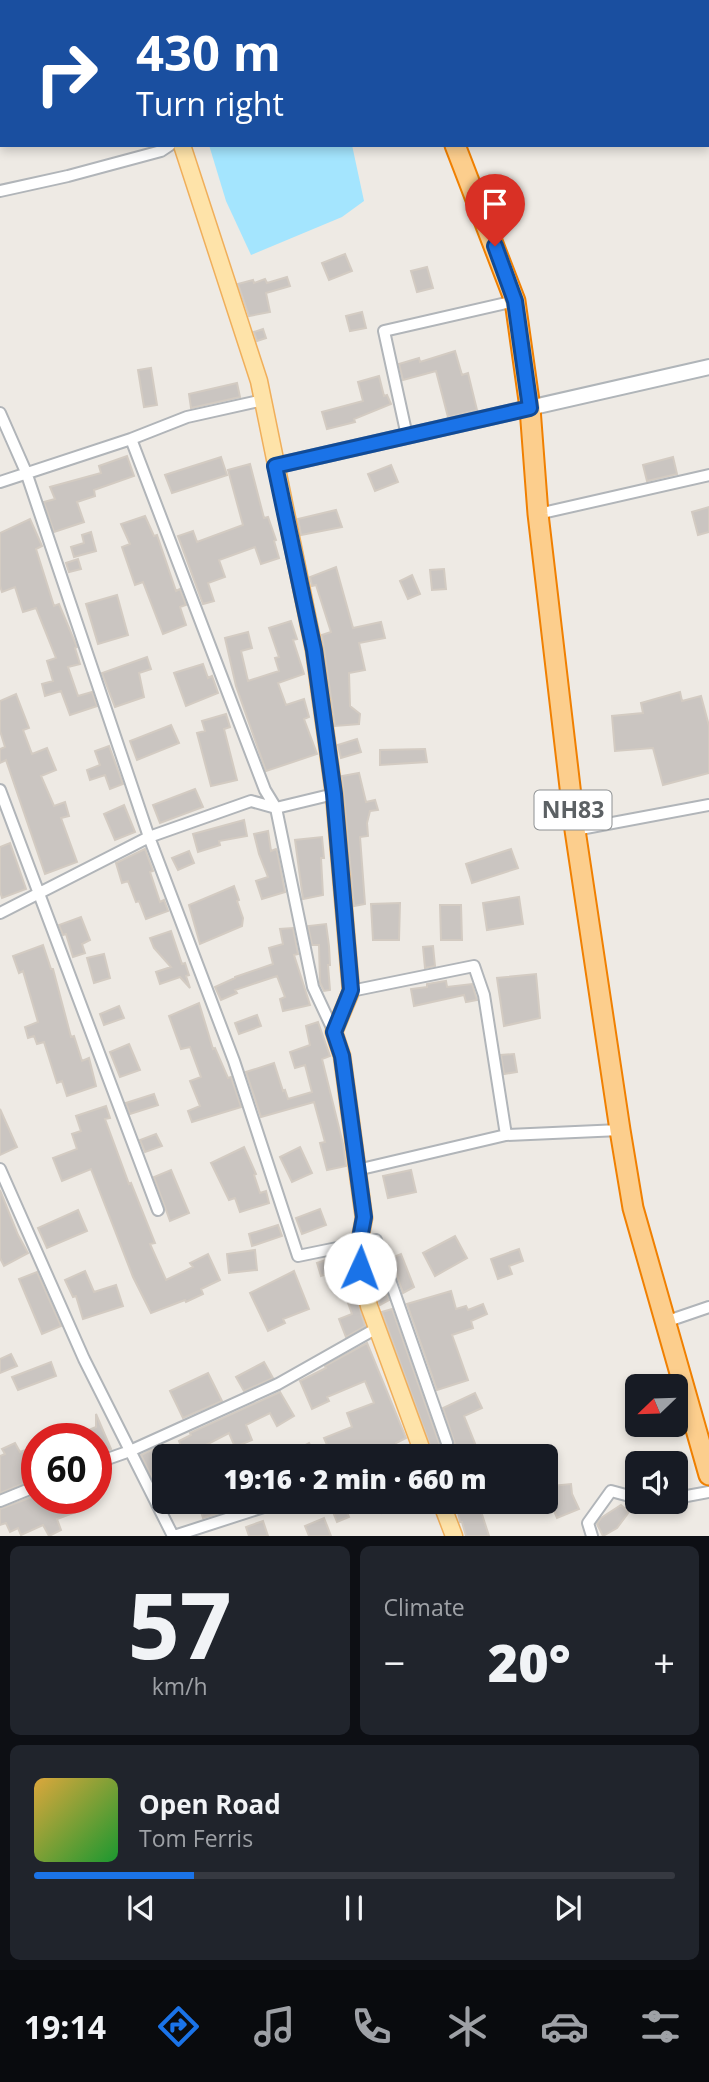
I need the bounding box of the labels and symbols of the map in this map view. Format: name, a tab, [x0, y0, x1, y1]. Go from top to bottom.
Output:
pin	[465, 174, 525, 246]
road number: NH83	[534, 790, 612, 830]
position arrow	[323, 1231, 397, 1305]
north arrow	[625, 1374, 688, 1437]
speed limit sign: 60	[21, 1423, 112, 1514]

